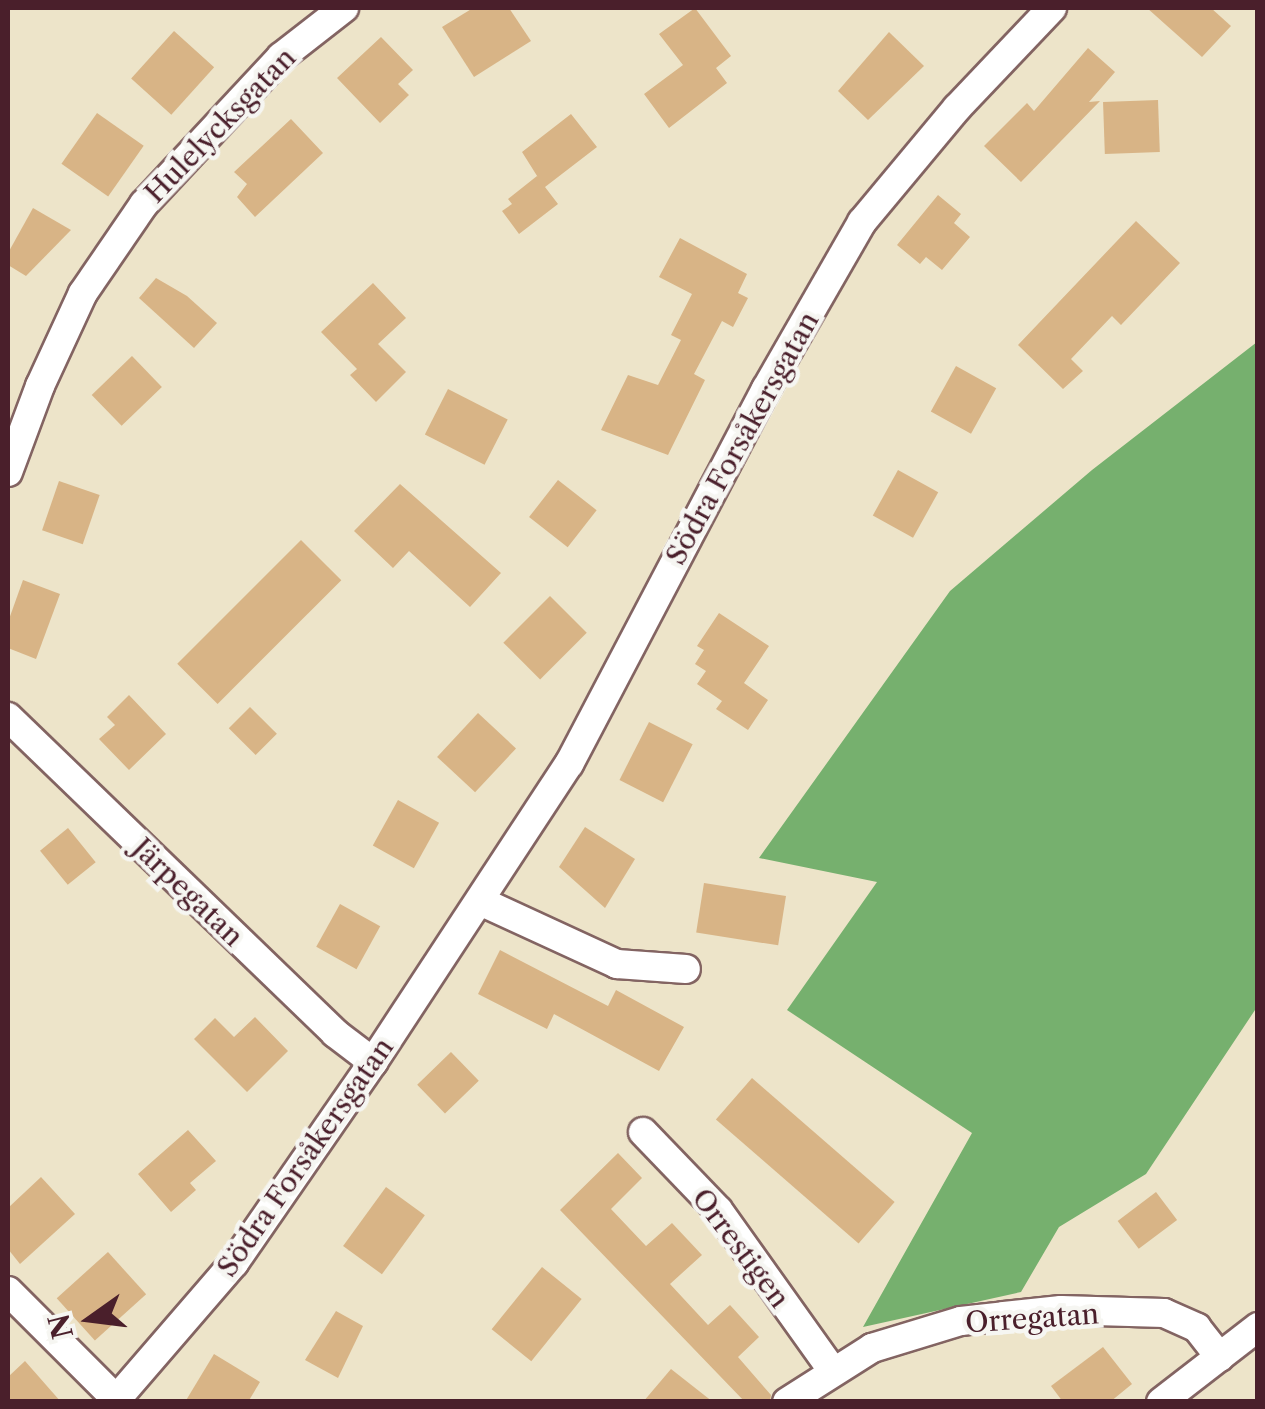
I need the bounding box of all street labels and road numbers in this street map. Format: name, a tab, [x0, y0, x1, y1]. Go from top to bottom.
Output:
street label: Hulelycksgatan	[138, 41, 302, 209]
street label: Södra Forsåkersgatan	[658, 306, 826, 570]
street label: Järpegatan	[126, 831, 250, 953]
street label: Södra Forsåkersgatan	[210, 1031, 400, 1283]
street label: Orrestigen	[685, 1182, 797, 1314]
street label: Orregatan	[964, 1297, 1100, 1339]

